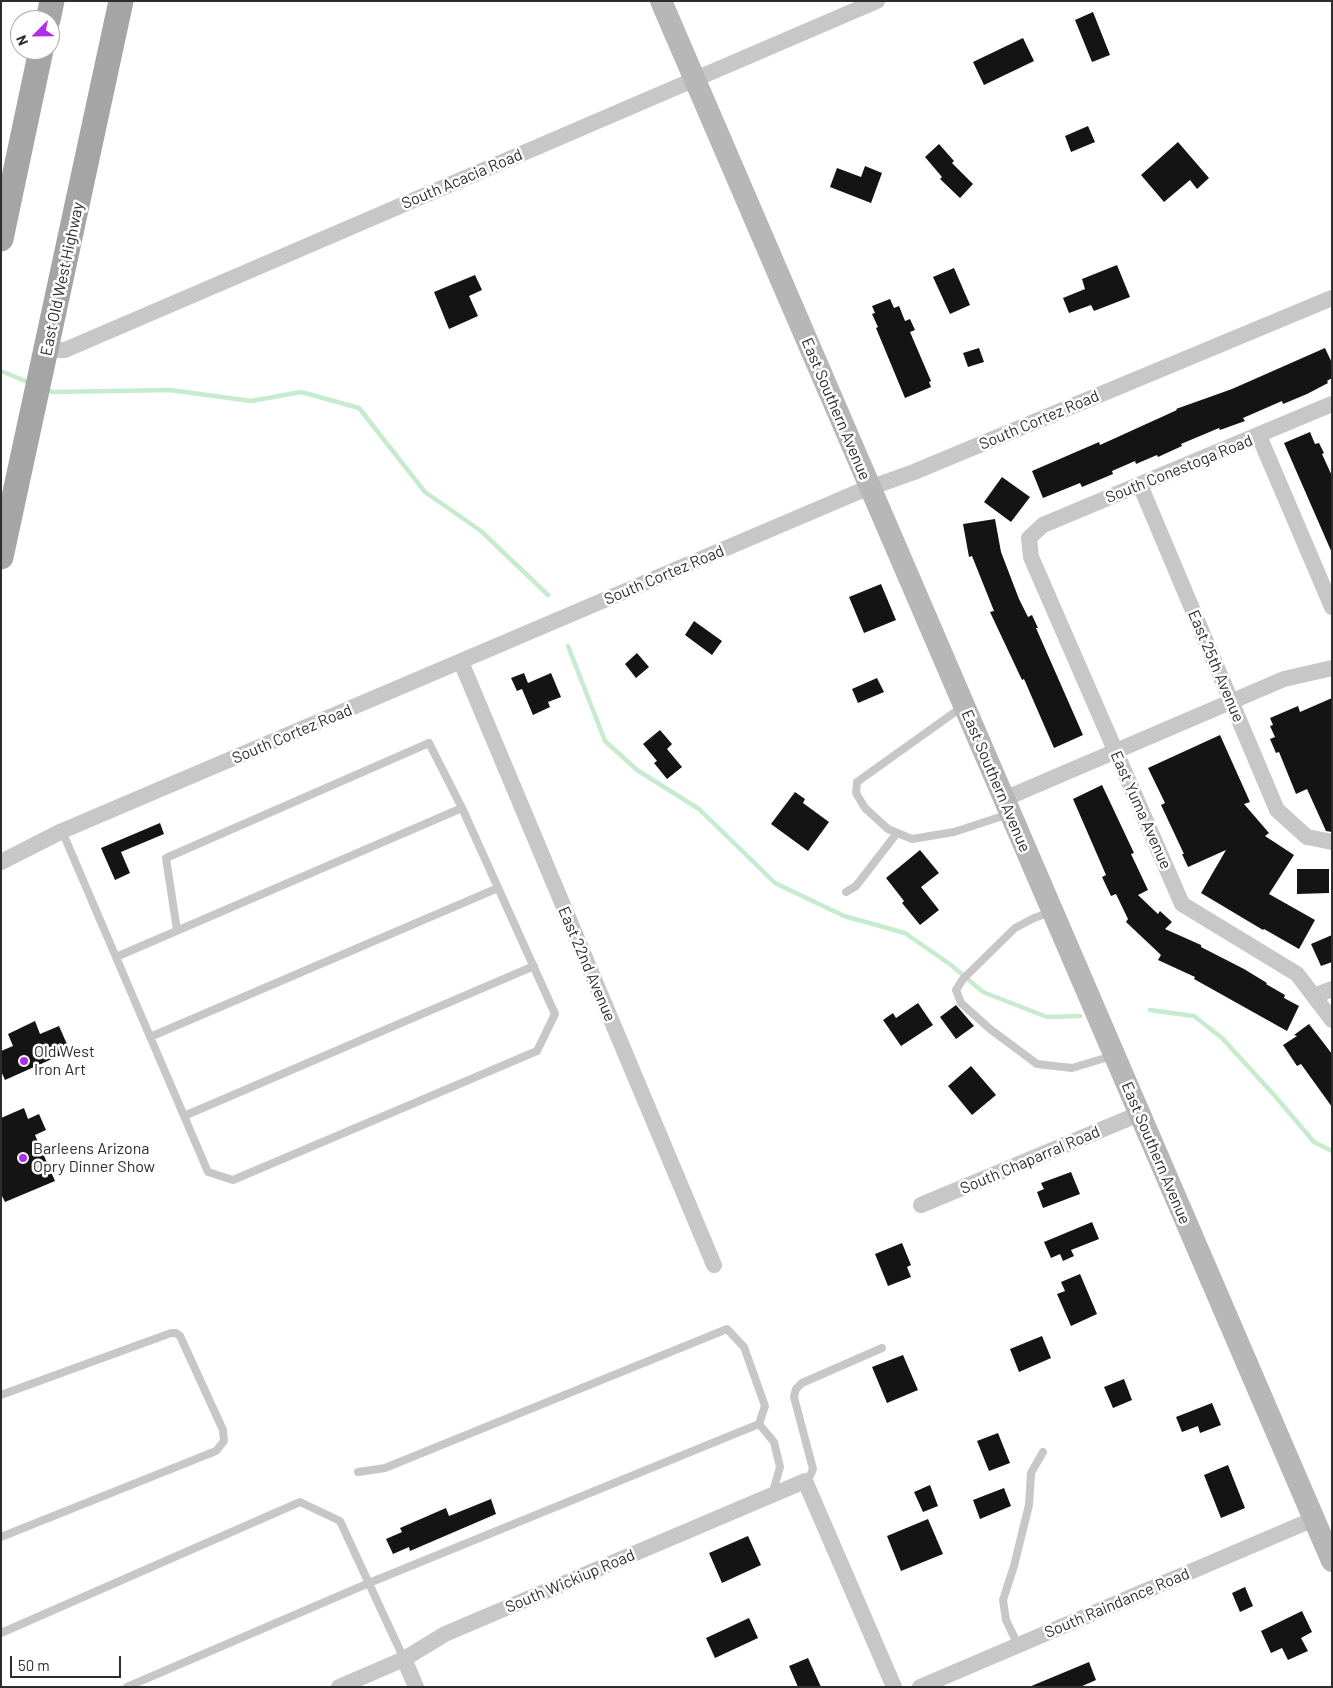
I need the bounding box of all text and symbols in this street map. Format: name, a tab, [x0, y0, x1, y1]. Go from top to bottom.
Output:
north arrow	[10, 10, 60, 60]
text: N	[12, 33, 31, 48]
street label: South Acacia Road	[399, 145, 525, 213]
street label: East Old West Highway	[36, 200, 88, 358]
street label: East Southern Avenue	[797, 335, 875, 483]
street label: South Cortez Road	[976, 386, 1102, 454]
street label: South Conestoga Road	[1103, 431, 1255, 507]
street label: South Cortez Road	[601, 541, 727, 609]
street label: East 25th Avenue	[1184, 607, 1248, 725]
street label: South Cortez Road	[229, 700, 355, 768]
street label: East Southern Avenue	[957, 707, 1035, 855]
street label: East Yuma Avenue	[1106, 748, 1176, 872]
street label: East 22nd Avenue	[554, 904, 620, 1024]
place label: Old West Iron Art	[34, 1042, 95, 1080]
marker: Old West Iron Art	[18, 1055, 30, 1067]
street label: East Southern Avenue	[1117, 1079, 1195, 1227]
street label: South Chaparral Road	[957, 1122, 1103, 1198]
place label: Barleens Arizona Opry Dinner Show	[33, 1139, 155, 1177]
marker: Barleens Arizona Opry Dinner Show	[17, 1152, 29, 1164]
street label: South Wickiup Road	[502, 1545, 638, 1617]
street label: South Raindance Road	[1042, 1564, 1192, 1642]
scale bar	[12, 1646, 124, 1678]
text: 50 m	[18, 1656, 50, 1674]

